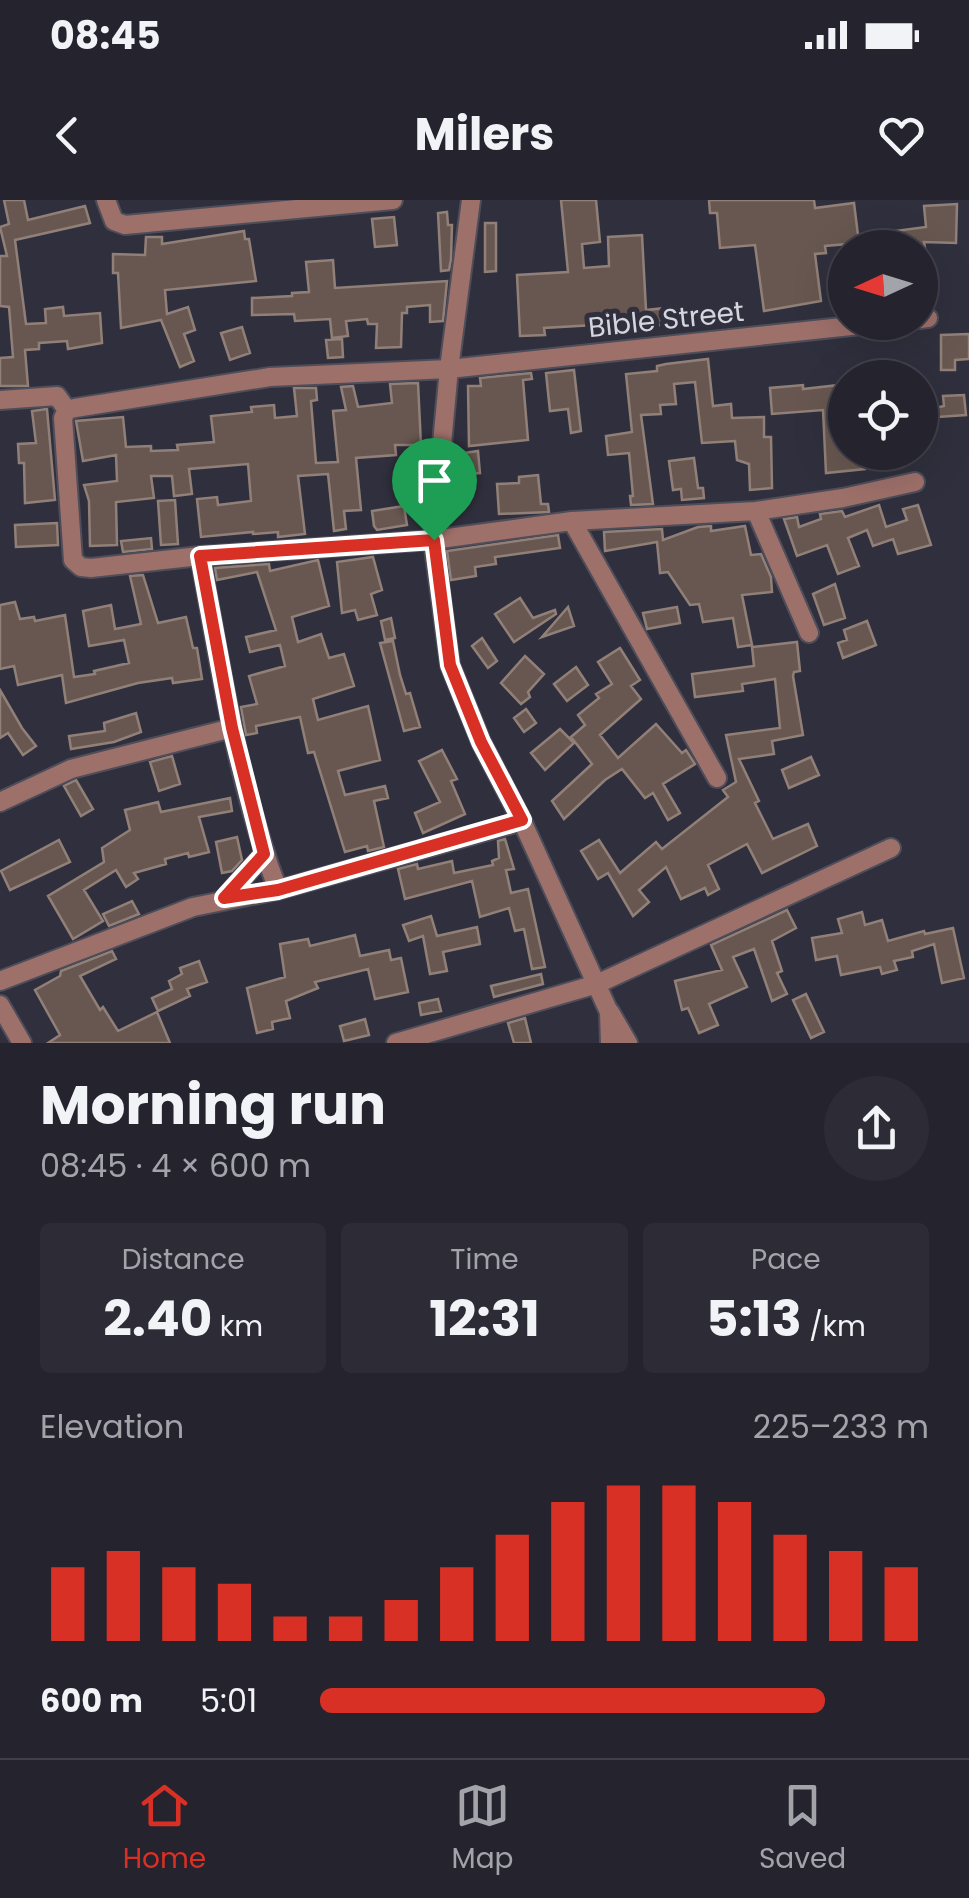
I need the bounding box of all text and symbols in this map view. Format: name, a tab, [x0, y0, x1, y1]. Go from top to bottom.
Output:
text: 08:45	[50, 9, 161, 62]
text: Milers	[415, 103, 554, 166]
icon: back	[40, 108, 95, 163]
icon: heart	[874, 108, 929, 163]
north arrow	[828, 230, 938, 340]
map controls	[828, 230, 938, 470]
street label: Bible Street	[586, 292, 746, 347]
button: locate	[828, 360, 938, 470]
pin	[392, 438, 477, 541]
icon: arrive	[407, 453, 462, 508]
text: Morning run	[40, 1066, 386, 1143]
button: share	[824, 1076, 929, 1181]
text: 08:45 · 4 × 600 m	[40, 1143, 311, 1188]
text: Distance	[122, 1240, 245, 1279]
text: Time	[450, 1240, 519, 1279]
text: Pace	[751, 1240, 821, 1279]
text: 2.40	[103, 1283, 212, 1354]
text: 12:31	[429, 1283, 540, 1354]
text: 5:13	[706, 1283, 802, 1354]
text: km	[212, 1307, 263, 1346]
text: /km	[802, 1307, 866, 1346]
text: Elevation	[40, 1404, 184, 1449]
text: 225–233 m	[753, 1404, 929, 1449]
text: 600 m	[40, 1678, 143, 1723]
text: 5:01	[200, 1678, 257, 1723]
tab: Home	[123, 1778, 206, 1880]
tab: Map	[452, 1778, 514, 1880]
tab: Saved	[759, 1778, 846, 1880]

